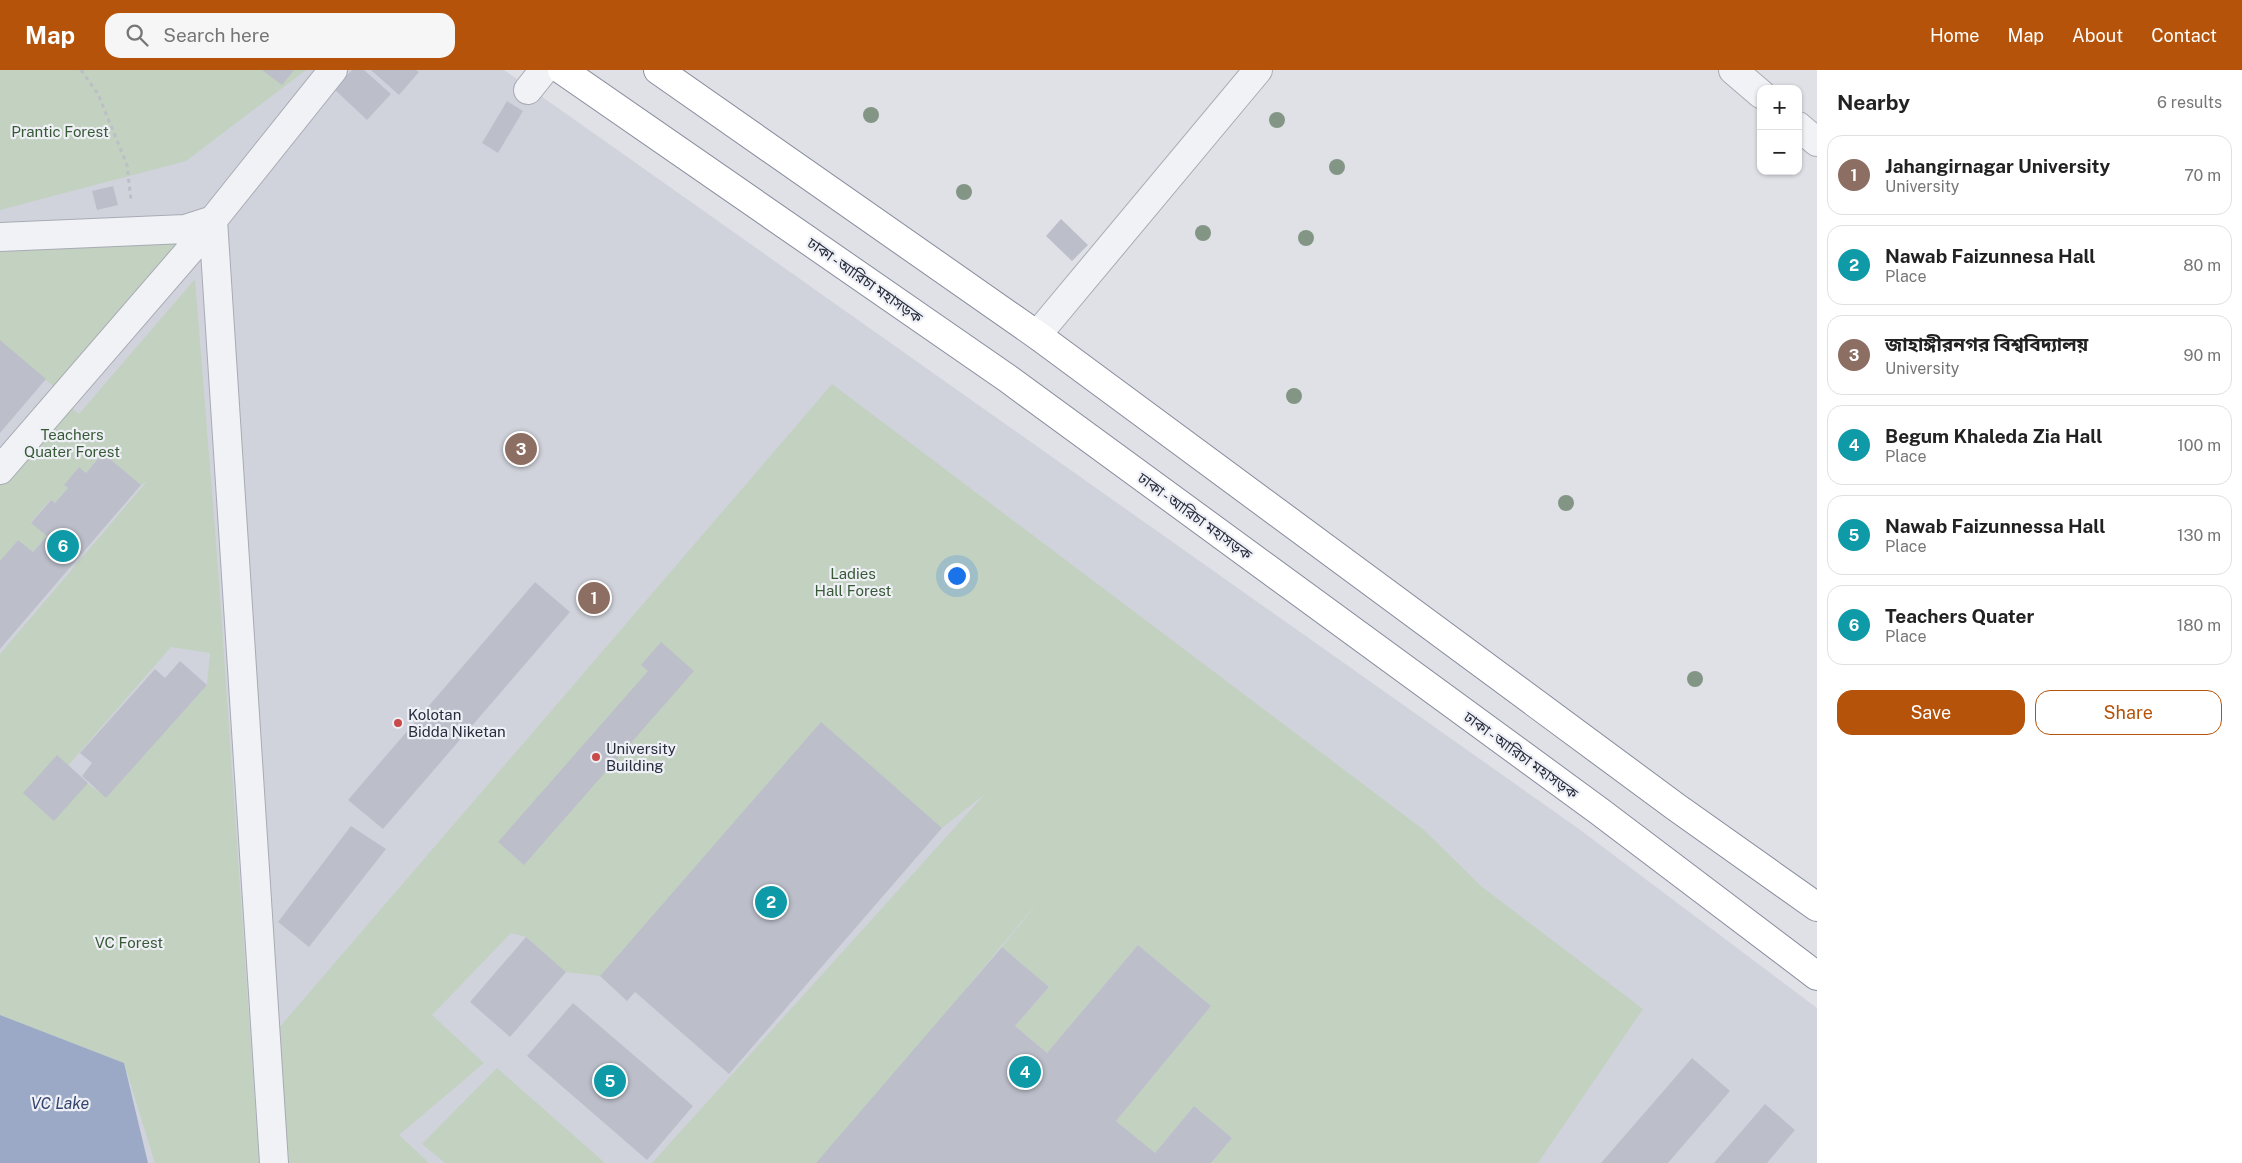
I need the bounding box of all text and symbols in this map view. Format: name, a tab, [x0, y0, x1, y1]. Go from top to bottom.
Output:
search box	[105, 13, 455, 58]
text: Map	[25, 21, 75, 49]
icon: search	[123, 21, 151, 49]
text: Search here	[163, 24, 270, 46]
text: Home	[1930, 25, 1980, 46]
text: Map	[2008, 25, 2044, 46]
text: About	[2072, 25, 2123, 46]
text: Contact	[2151, 25, 2217, 46]
map controls	[1757, 85, 1802, 175]
button: +	[1757, 85, 1802, 130]
text: Nearby	[1837, 90, 1910, 115]
text: 6 results	[2157, 93, 2222, 112]
park label: Prantic Forest	[11, 123, 109, 140]
button: −	[1757, 130, 1802, 175]
text: Jahangirnagar University	[1885, 155, 2110, 177]
text: 1	[1851, 166, 1857, 185]
text: 70 m	[2184, 166, 2221, 185]
text: University	[1885, 177, 1959, 196]
street label: ঢাকা - আরিচা মহাসড়ক	[803, 233, 926, 327]
text: Nawab Faizunnesa Hall	[1885, 245, 2096, 267]
text: 2	[1849, 256, 1859, 275]
text: 80 m	[2183, 256, 2221, 275]
text: Place	[1885, 267, 1927, 286]
text: জাহাঙ্গীরনগর বিশ্ববিদ্যালয়	[1885, 333, 2088, 355]
text: 3	[1849, 346, 1859, 365]
text: 90 m	[2184, 346, 2221, 365]
text: University	[1885, 359, 1959, 378]
text: Begum Khaleda Zia Hall	[1885, 425, 2102, 447]
park label: Teachers Quater Forest	[24, 426, 120, 460]
pin: 3	[505, 430, 537, 468]
text: 4	[1849, 436, 1859, 455]
text: 100 m	[2177, 436, 2221, 455]
text: Place	[1885, 447, 1927, 466]
street label: ঢাকা - আরিচা মহাসড়ক	[1134, 468, 1256, 563]
text: Nawab Faizunnessa Hall	[1885, 515, 2106, 537]
text: 5	[1849, 526, 1859, 545]
text: 130 m	[2177, 526, 2221, 545]
pin: 6	[47, 527, 79, 565]
text: Place	[1885, 537, 1927, 556]
your location	[944, 563, 970, 589]
park label: Ladies Hall Forest	[815, 565, 892, 599]
pin: 1	[578, 579, 610, 617]
text: Teachers Quater	[1885, 605, 2034, 627]
text: 6	[1849, 616, 1859, 635]
text: 180 m	[2177, 616, 2221, 635]
text: Place	[1885, 627, 1927, 646]
button: Save	[1837, 690, 2025, 735]
button: Share	[2035, 690, 2222, 735]
place label: Kolotan Bidda Niketan	[408, 706, 506, 740]
street label: ঢাকা - আরিচা মহাসড়ক	[1460, 707, 1582, 802]
marker: Kolotan Bidda Niketan	[392, 717, 404, 729]
place label: University Building	[606, 740, 676, 774]
marker: University Building	[590, 751, 602, 763]
pin: 2	[755, 883, 787, 921]
park label: VC Forest	[95, 934, 163, 951]
pin: 4	[1009, 1053, 1041, 1091]
pin: 5	[594, 1062, 626, 1100]
water label: VC Lake	[31, 1094, 90, 1113]

